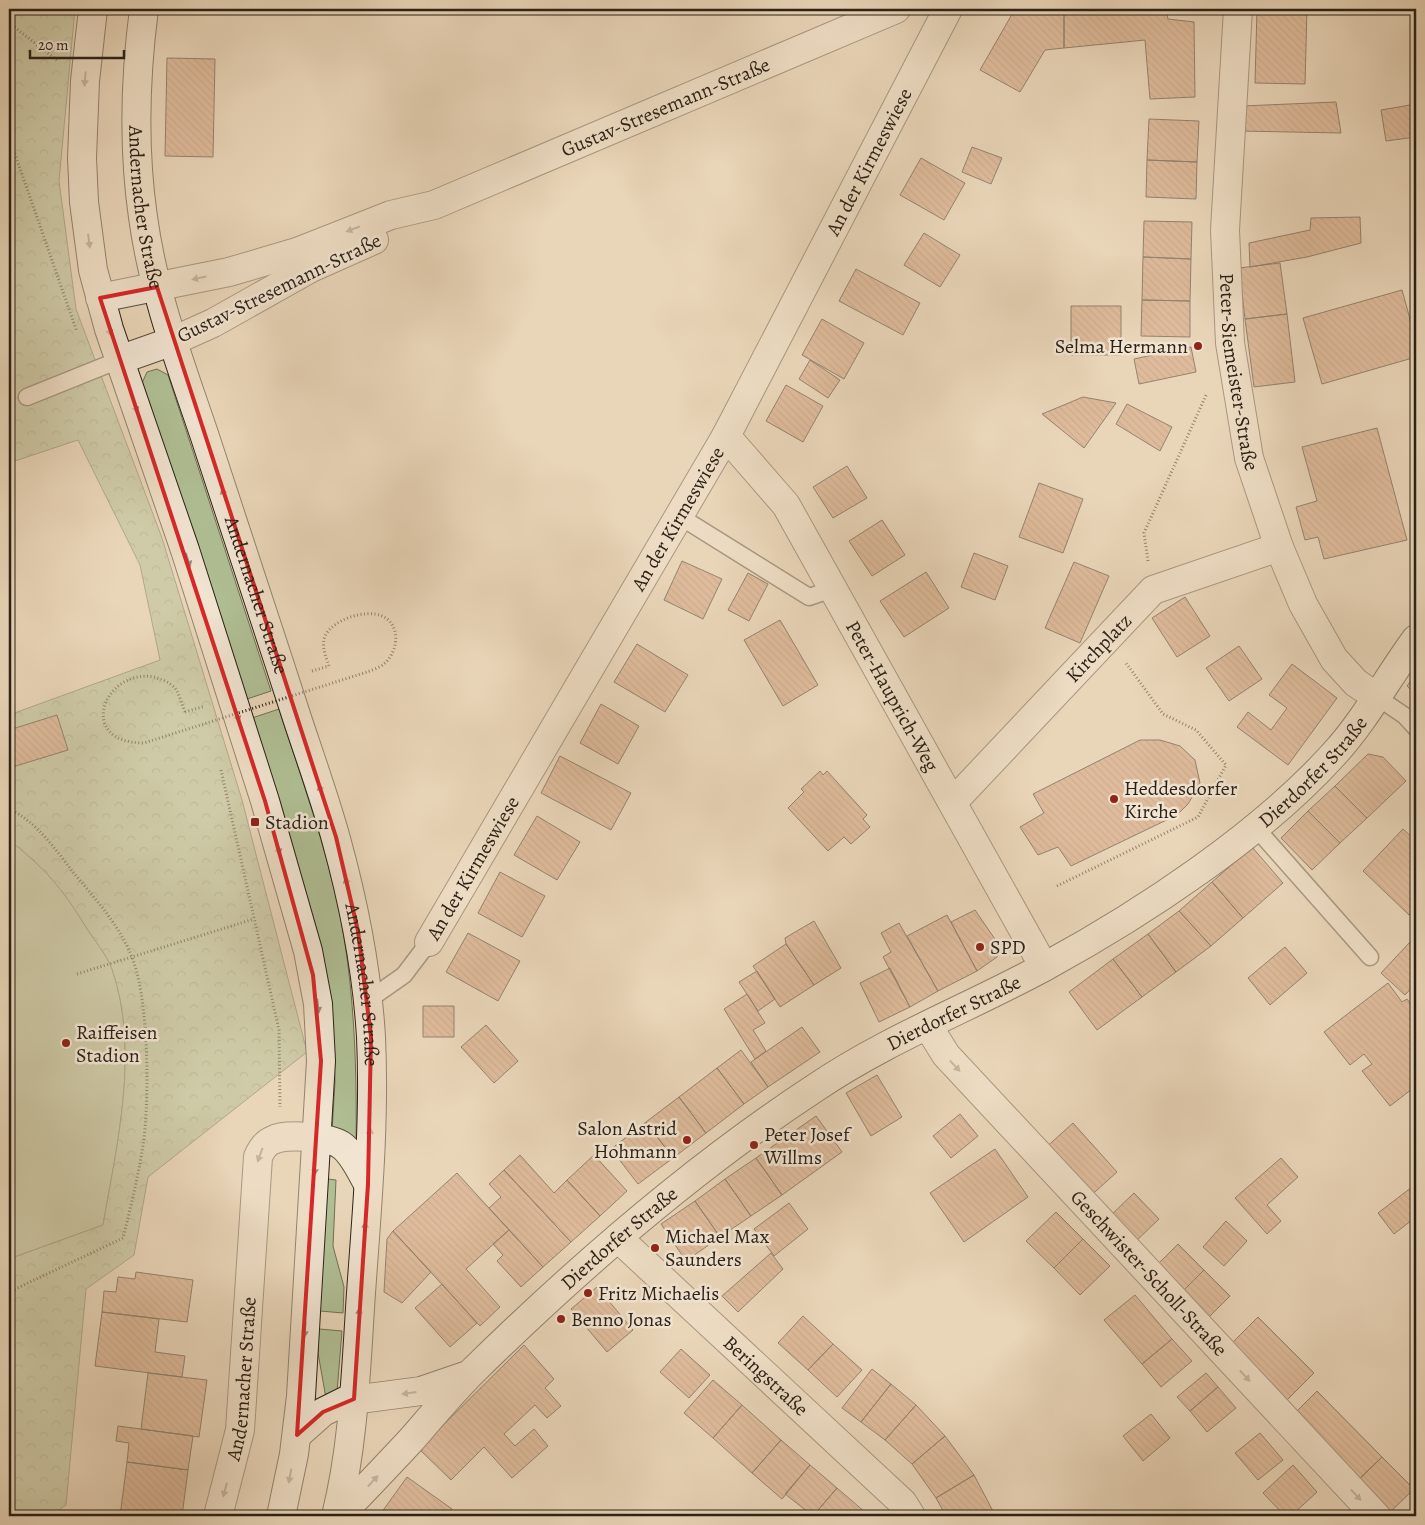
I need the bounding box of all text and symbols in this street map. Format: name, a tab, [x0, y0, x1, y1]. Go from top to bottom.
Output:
scale bar	[30, 28, 124, 60]
text: 20 m	[38, 35, 69, 55]
street label: Gustav-Stresemann-Straße	[557, 51, 774, 163]
one-way arrow	[81, 71, 89, 87]
street label: An der Kirmeswiese	[819, 83, 918, 241]
street label: Andernacher Straße	[123, 124, 170, 292]
one-way arrow	[346, 226, 361, 233]
street label: Gustav-Stresemann-Straße	[172, 227, 386, 349]
one-way arrow	[85, 233, 93, 249]
street label: Peter-Siemeister-Straße	[1213, 272, 1266, 474]
one-way arrow	[191, 275, 207, 283]
one-way arrow	[106, 322, 113, 337]
place label: Selma Hermann	[1055, 333, 1188, 360]
marker: Selma Hermann	[1192, 340, 1204, 352]
one-way arrow	[132, 399, 139, 414]
street label: An der Kirmeswiese	[624, 441, 730, 596]
one-way arrow	[220, 488, 227, 503]
street label: Andernacher Straße	[218, 512, 295, 677]
one-way arrow	[184, 553, 192, 568]
street label: Kirchplatz	[1059, 607, 1138, 688]
street label: Peter-Hauprich-Weg	[840, 616, 945, 776]
one-way arrow	[234, 707, 242, 722]
street label: Dierdorfer Straße	[1252, 711, 1373, 833]
place label: Heddesdorfer Kirche	[1124, 775, 1238, 825]
one-way arrow	[316, 783, 324, 798]
street label: An der Kirmeswiese	[419, 791, 525, 946]
marker: Heddesdorfer Kirche	[1108, 793, 1120, 805]
place label: Stadion	[265, 809, 329, 836]
marker: Stadion	[249, 816, 261, 828]
one-way arrow	[275, 841, 283, 856]
one-way arrow	[343, 876, 351, 891]
street label: Andernacher Straße	[339, 900, 385, 1067]
place label: SPD	[990, 934, 1026, 961]
marker: SPD	[974, 941, 986, 953]
street label: Dierdorfer Straße	[882, 968, 1025, 1057]
one-way arrow	[314, 998, 322, 1014]
place label: Raiffeisen Stadion	[76, 1019, 158, 1069]
marker: Raiffeisen Stadion	[60, 1037, 72, 1049]
one-way arrow	[949, 1059, 961, 1071]
place label: Salon Astrid Hohmann	[577, 1115, 677, 1165]
place label: Peter Josef Willms	[763, 1121, 853, 1171]
one-way arrow	[367, 1127, 375, 1143]
marker: Salon Astrid Hohmann	[681, 1134, 693, 1146]
marker: Peter Josef Willms	[748, 1139, 760, 1151]
one-way arrow	[256, 1148, 264, 1163]
one-way arrow	[311, 1160, 319, 1176]
street label: Dierdorfer Straße	[554, 1180, 683, 1296]
street label: Geschwister-Scholl-Straße	[1065, 1184, 1234, 1362]
one-way arrow	[362, 1220, 370, 1236]
place label: Michael Max Saunders	[665, 1223, 770, 1273]
marker: Michael Max Saunders	[649, 1242, 661, 1254]
place label: Fritz Michaelis	[598, 1280, 719, 1307]
marker: Fritz Michaelis	[582, 1287, 594, 1299]
street label: Andernacher Straße	[219, 1296, 262, 1464]
place label: Benno Jonas	[571, 1306, 672, 1333]
one-way arrow	[356, 1307, 364, 1323]
marker: Benno Jonas	[555, 1313, 567, 1325]
one-way arrow	[301, 1322, 309, 1338]
street label: Beringstraße	[717, 1329, 814, 1422]
one-way arrow	[1239, 1370, 1251, 1382]
one-way arrow	[401, 1390, 417, 1398]
one-way arrow	[286, 1468, 294, 1484]
one-way arrow	[367, 1475, 379, 1487]
one-way arrow	[221, 1482, 229, 1497]
one-way arrow	[1350, 1489, 1362, 1501]

